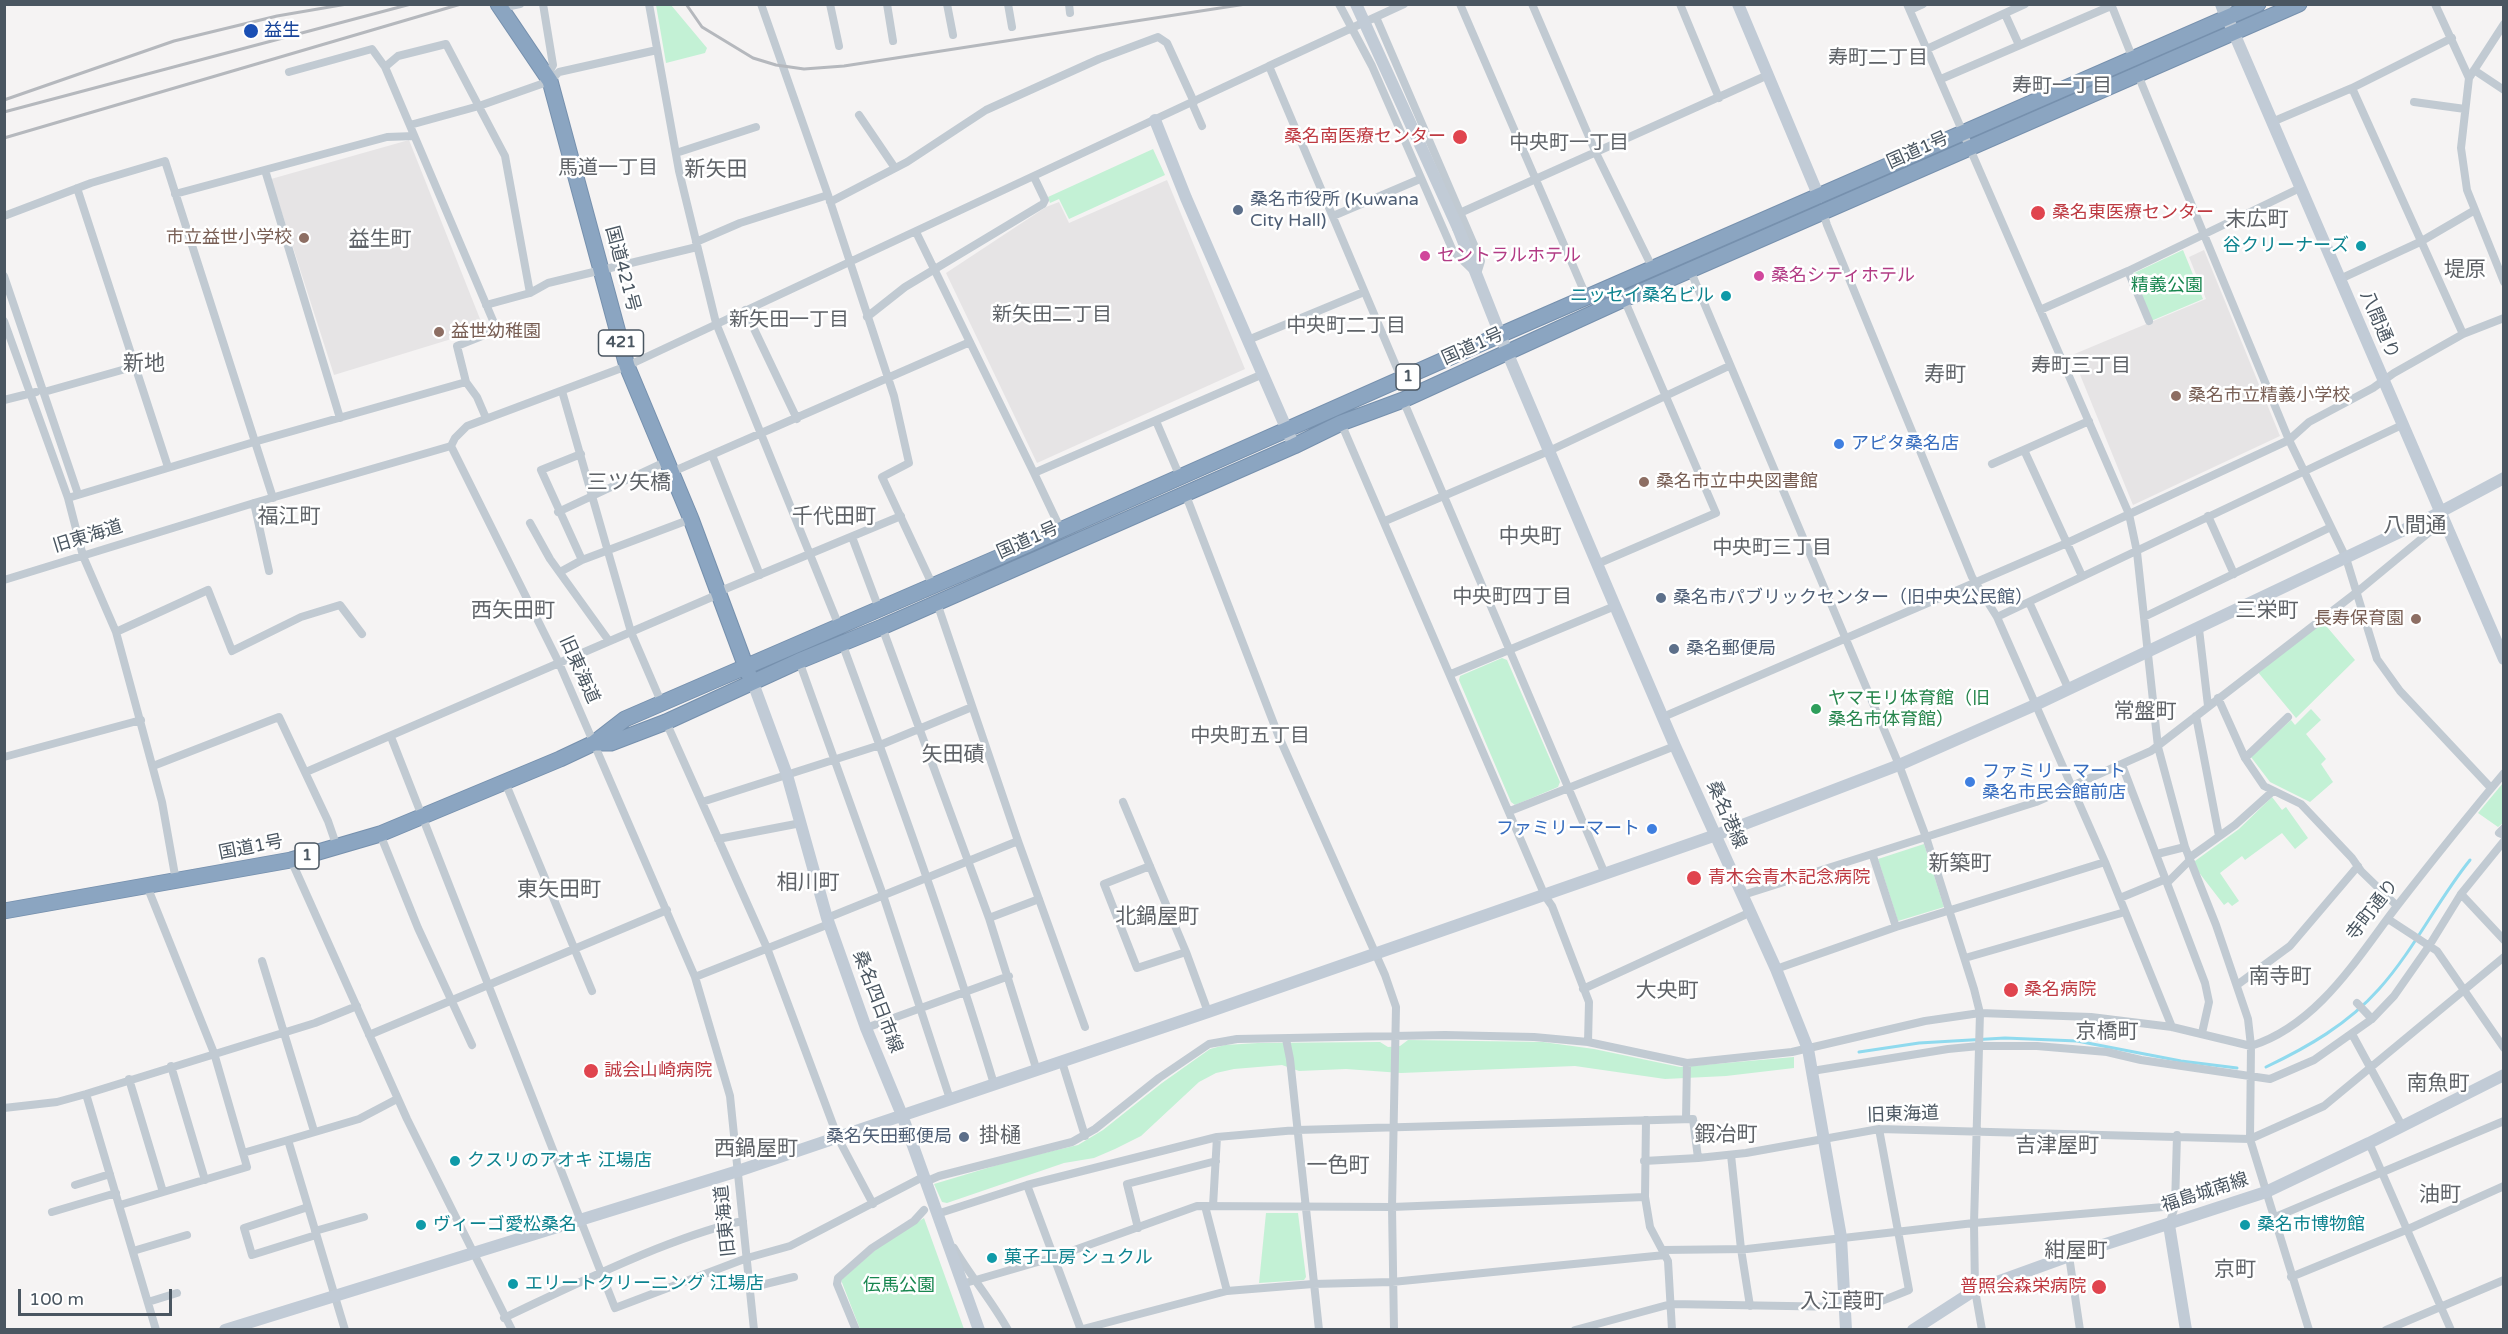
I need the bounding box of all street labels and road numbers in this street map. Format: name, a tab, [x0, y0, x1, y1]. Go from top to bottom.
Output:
street label: 国道1号	[1884, 128, 1952, 174]
street label: 国道421号	[600, 224, 644, 314]
street label: 八間通り	[2355, 288, 2403, 362]
street label: 国道1号	[1439, 324, 1507, 370]
road number: 421	[598, 330, 644, 356]
road number: 1	[1396, 364, 1420, 390]
street label: 旧東海道	[50, 516, 126, 558]
street label: 国道1号	[994, 518, 1062, 564]
street label: 旧東海道	[554, 633, 604, 707]
street label: 桑名港線	[1701, 778, 1751, 852]
street label: 国道1号	[217, 831, 285, 865]
road number: 1	[295, 843, 319, 869]
street label: 寺町通り	[2342, 875, 2404, 945]
street label: 桑名四日市線	[848, 948, 906, 1056]
street label: 旧東海道	[1867, 1103, 1939, 1127]
street label: 福島城南線	[2159, 1169, 2251, 1217]
street label: 旧東海道	[711, 1184, 741, 1258]

